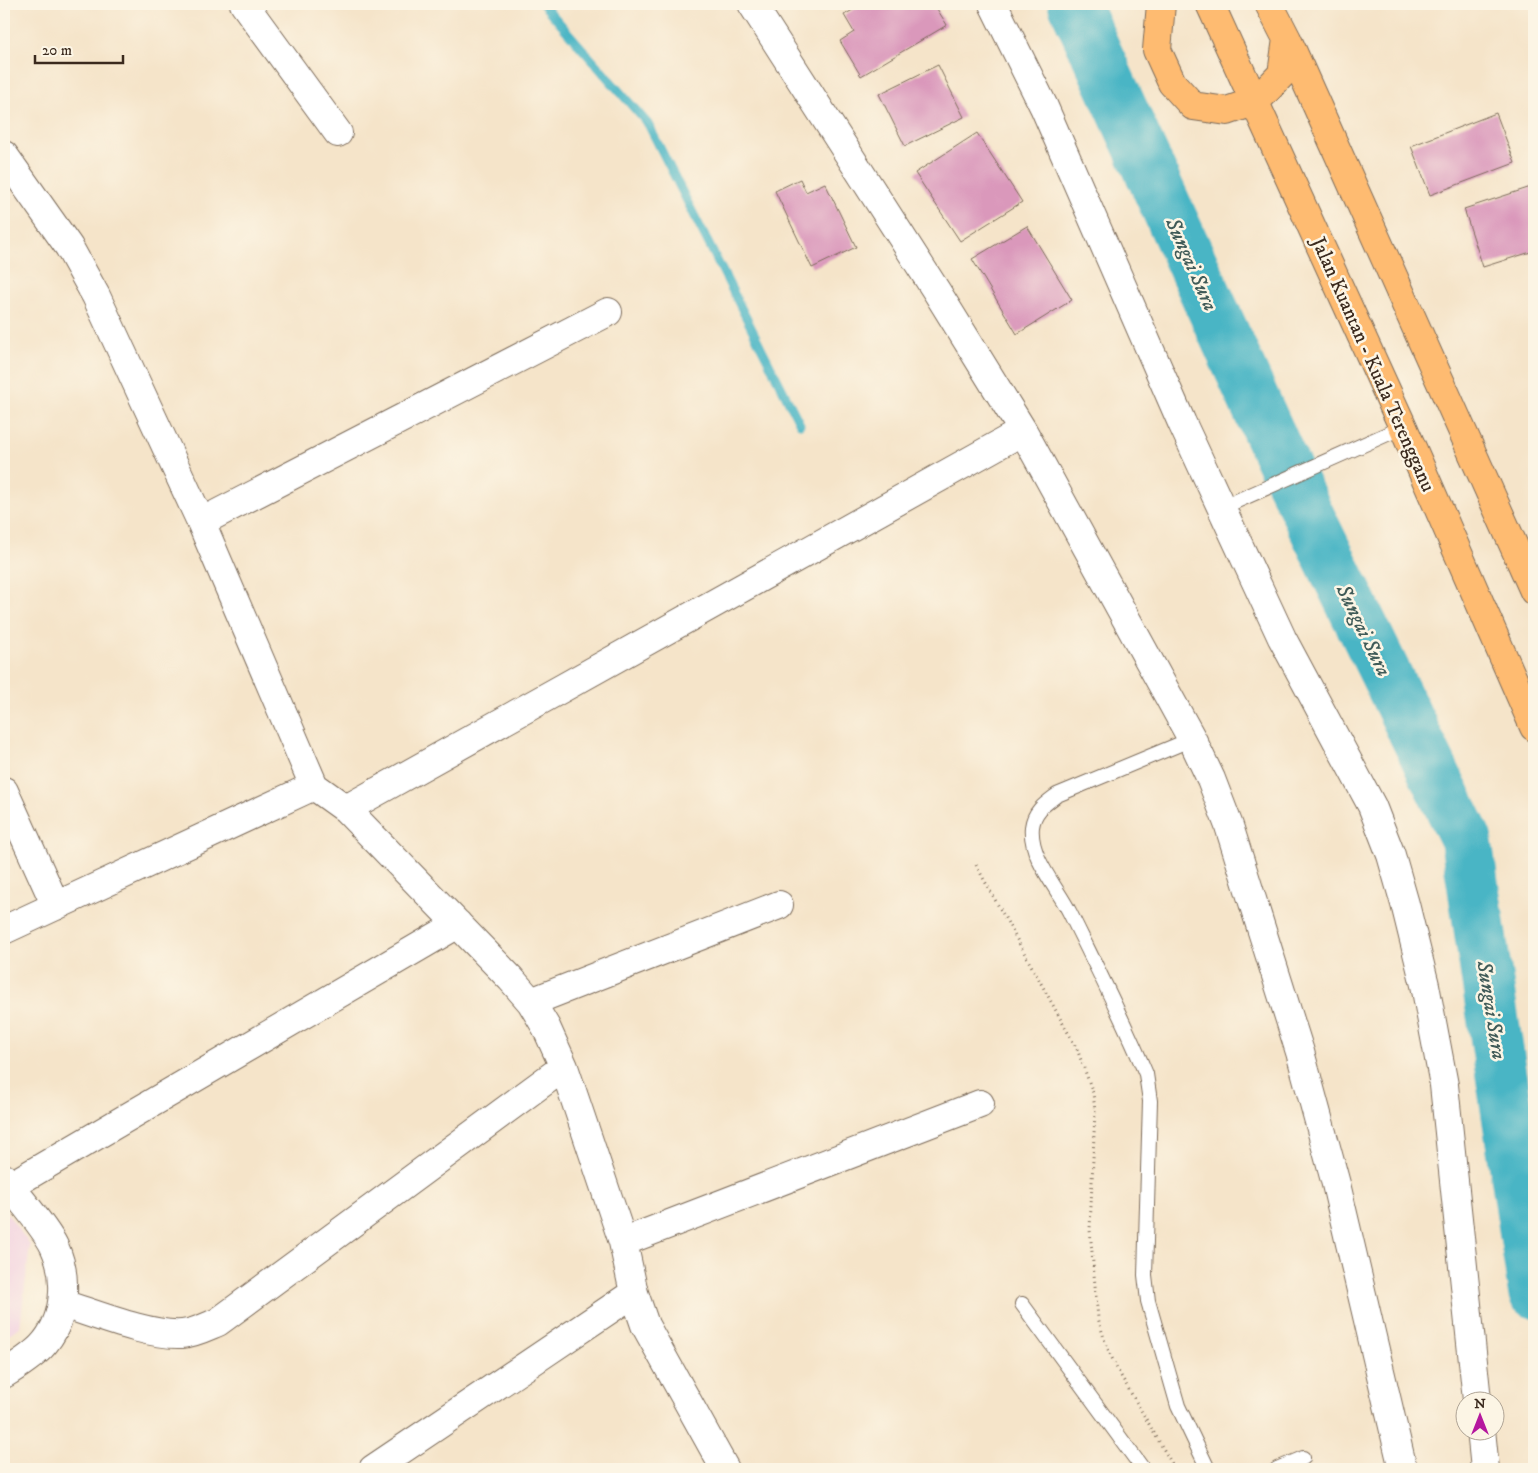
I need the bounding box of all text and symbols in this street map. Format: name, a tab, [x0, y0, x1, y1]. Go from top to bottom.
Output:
scale bar	[35, 32, 122, 64]
text: 20 m	[42, 41, 72, 60]
water label: Sungai Sura	[1159, 213, 1223, 315]
street label: Jalan Kuantan - Kuala Terengganu	[1304, 232, 1440, 496]
water label: Sungai Sura	[1329, 579, 1397, 681]
water label: Sungai Sura	[1470, 958, 1512, 1061]
north arrow	[1456, 1390, 1506, 1440]
text: N	[1474, 1395, 1486, 1413]

